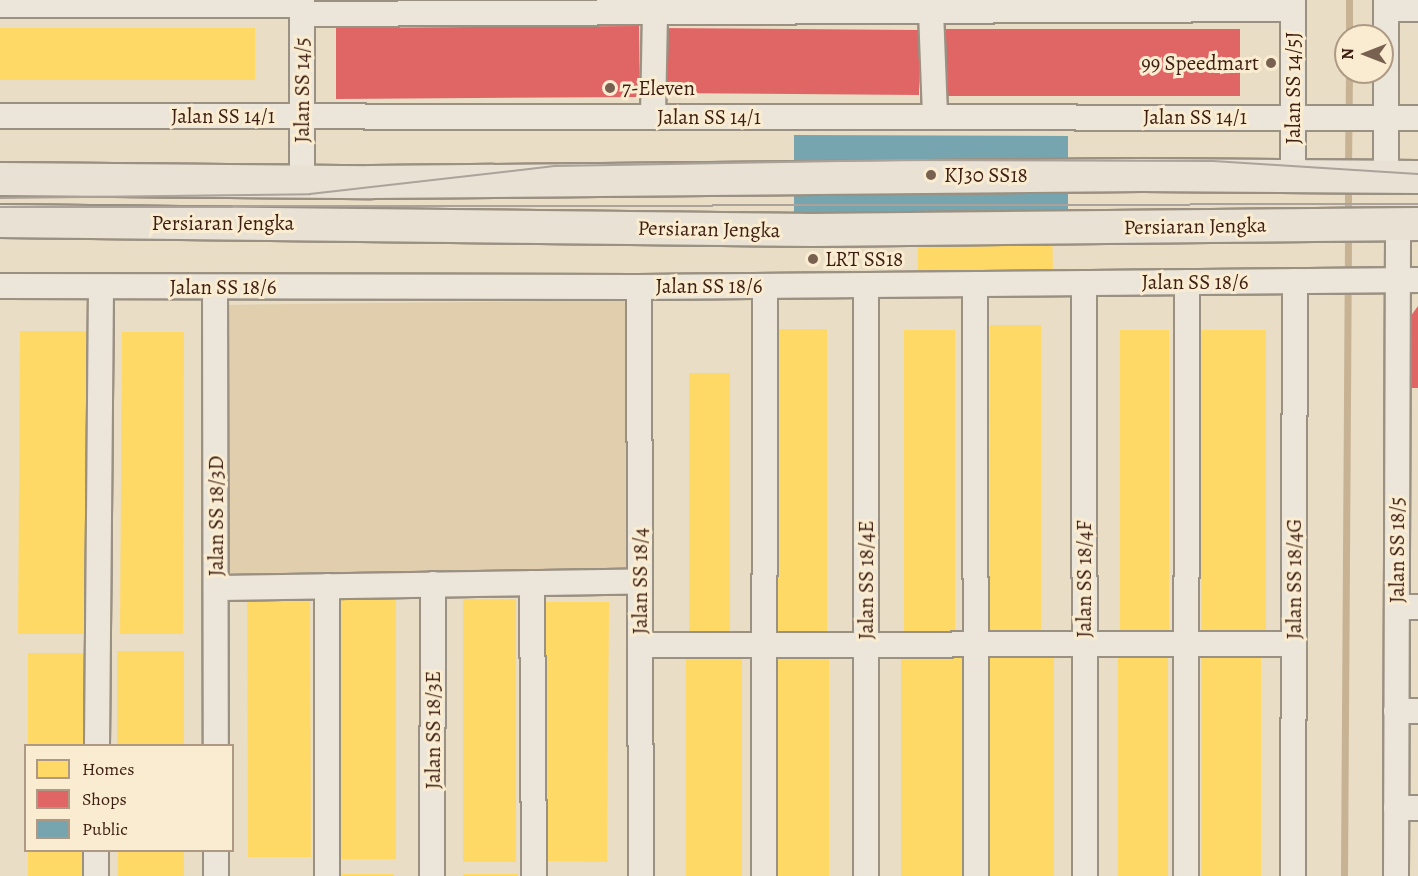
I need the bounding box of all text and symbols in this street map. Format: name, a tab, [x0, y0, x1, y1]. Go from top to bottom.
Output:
north arrow	[1334, 24, 1394, 84]
street label: Jalan SS 14/5J	[1280, 32, 1306, 144]
street label: Jalan SS 14/5	[289, 37, 315, 143]
text: N	[1337, 48, 1359, 60]
place label: 99 Speedmart	[1141, 50, 1259, 76]
marker: 99 Speedmart	[1264, 56, 1278, 70]
place label: 7-Eleven	[622, 75, 695, 101]
marker: 7-Eleven	[603, 81, 617, 95]
street label: Jalan SS 14/1	[171, 103, 275, 129]
street label: Jalan SS 14/1	[657, 104, 761, 130]
street label: Jalan SS 14/1	[1143, 104, 1247, 130]
place label: KJ30 SS18	[944, 162, 1028, 188]
marker: KJ30 SS18	[922, 166, 940, 184]
street label: Persiaran Jengka	[152, 210, 294, 236]
street label: Persiaran Jengka	[1123, 212, 1267, 240]
street label: Persiaran Jengka	[637, 215, 781, 243]
place label: LRT SS18	[825, 246, 903, 272]
marker: LRT SS18	[806, 252, 820, 266]
street label: Jalan SS 18/6	[1142, 269, 1248, 295]
street label: Jalan SS 18/6	[656, 273, 762, 299]
street label: Jalan SS 18/6	[170, 274, 276, 300]
street label: Jalan SS 18/3D	[203, 456, 229, 576]
street label: Jalan SS 18/5	[1384, 497, 1410, 603]
street label: Jalan SS 18/4G	[1281, 519, 1307, 639]
street label: Jalan SS 18/4E	[853, 520, 879, 640]
street label: Jalan SS 18/4F	[1071, 520, 1097, 638]
street label: Jalan SS 18/4	[627, 528, 653, 634]
street label: Jalan SS 18/3E	[420, 671, 446, 789]
legend	[24, 744, 234, 852]
text: Homes	[82, 757, 134, 781]
text: Shops	[82, 787, 127, 811]
text: Public	[82, 817, 128, 841]

